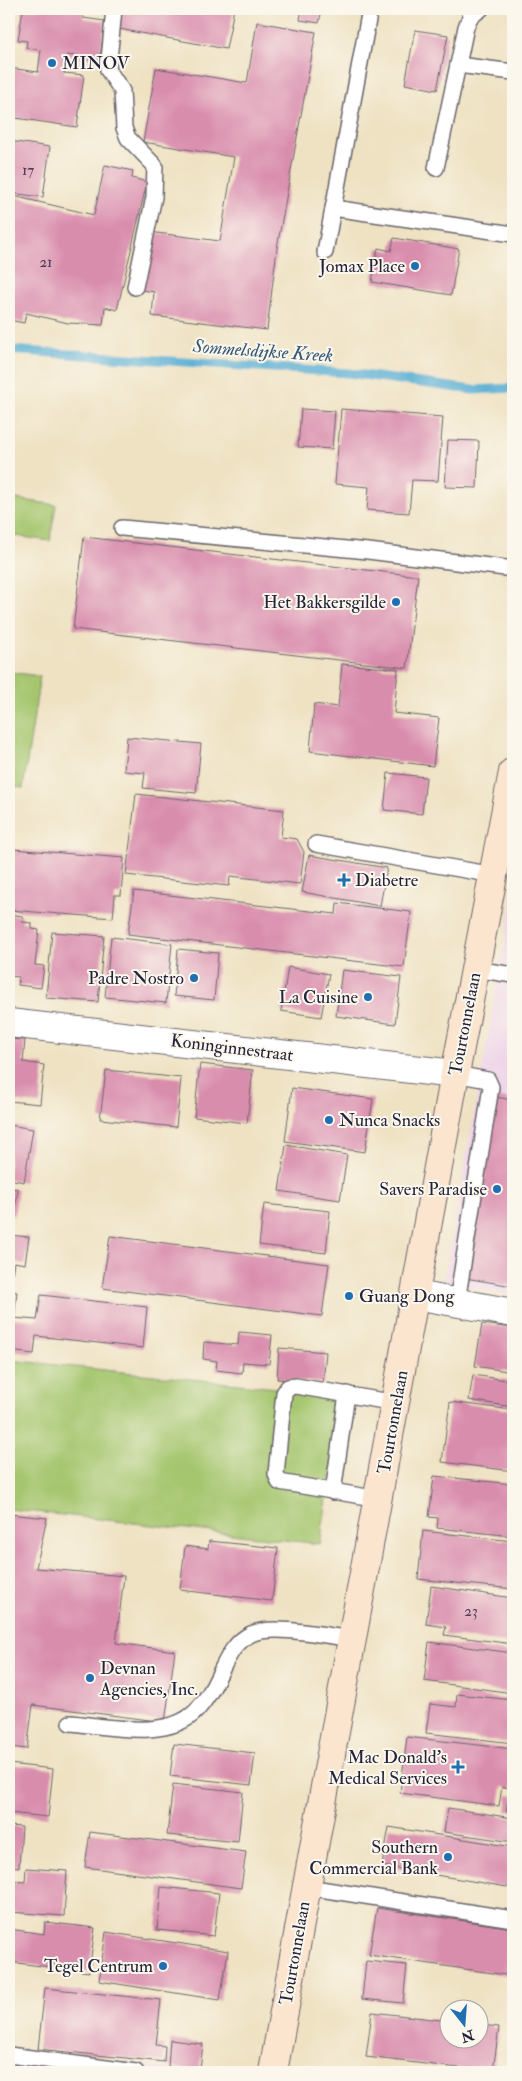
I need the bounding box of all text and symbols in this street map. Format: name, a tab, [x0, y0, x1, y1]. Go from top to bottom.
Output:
place label: MINOV	[62, 52, 131, 75]
marker: MINOV	[46, 57, 58, 69]
house number: 17	[22, 161, 34, 180]
house number: 21	[40, 253, 52, 272]
place label: Jomax Place	[318, 255, 405, 278]
marker: Jomax Place	[409, 260, 421, 272]
water label: Sommelsdijkse Kreek	[191, 334, 334, 368]
place label: Het Bakkersgilde	[263, 591, 386, 614]
marker: Het Bakkersgilde	[390, 596, 402, 608]
place label: Diabetre	[355, 869, 419, 892]
marker: Diabetre	[337, 873, 351, 887]
place label: Padre Nostro	[88, 967, 184, 990]
street label: Tourtonnelaan	[444, 970, 486, 1078]
marker: Padre Nostro	[188, 972, 200, 984]
place label: La Cuisine	[279, 986, 358, 1009]
marker: La Cuisine	[362, 991, 374, 1003]
street label: Koninginnestraat	[169, 1029, 295, 1067]
place label: Nunca Snacks	[339, 1109, 440, 1132]
marker: Nunca Snacks	[323, 1114, 335, 1126]
place label: Savers Paradise	[379, 1178, 487, 1201]
marker: Savers Paradise	[491, 1183, 503, 1195]
place label: Guang Dong	[359, 1285, 455, 1308]
marker: Guang Dong	[343, 1290, 355, 1302]
street label: Tourtonnelaan	[373, 1368, 413, 1476]
house number: 23	[464, 1602, 478, 1621]
place label: Devnan Agencies, Inc.	[99, 1657, 198, 1701]
marker: Devnan Agencies, Inc.	[84, 1672, 96, 1684]
place label: Mac Donald's Medical Services	[328, 1746, 447, 1790]
marker: Mac Donald's Medical Services	[451, 1760, 465, 1774]
place label: Southern Commercial Bank	[309, 1836, 438, 1880]
marker: Southern Commercial Bank	[442, 1851, 454, 1863]
street label: Tourtonnelaan	[275, 1899, 315, 2007]
place label: Tegel Centrum	[44, 1955, 153, 1978]
marker: Tegel Centrum	[157, 1960, 169, 1972]
north arrow	[440, 1998, 490, 2048]
text: N	[459, 2026, 477, 2046]

